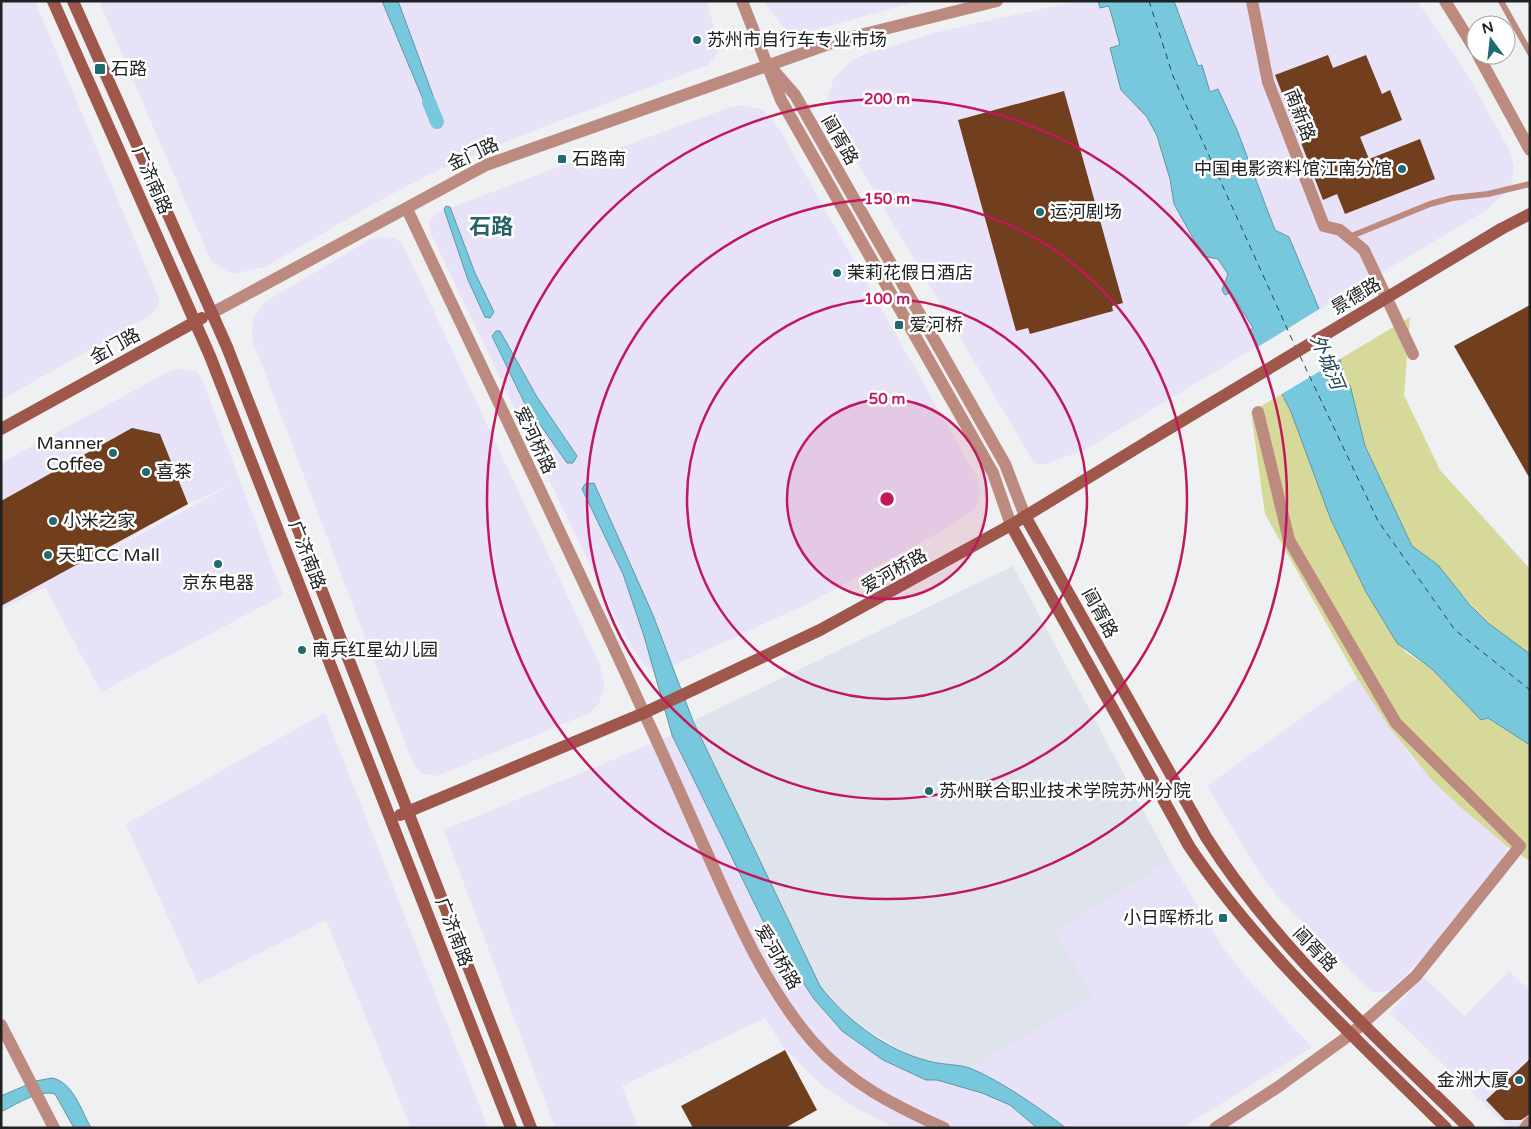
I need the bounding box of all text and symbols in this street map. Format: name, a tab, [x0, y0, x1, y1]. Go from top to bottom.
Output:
north arrow	[1466, 15, 1516, 65]
text: N	[1480, 18, 1495, 38]
place label: 苏州市自行车专业市场	[707, 29, 887, 51]
marker: 苏州市自行车专业市场	[691, 34, 703, 46]
place label: 石路	[111, 58, 147, 80]
marker: 石路	[93, 62, 107, 76]
street label: 南新路	[1280, 86, 1320, 144]
text: 200 m	[864, 90, 910, 108]
street label: 阊胥路	[817, 111, 863, 169]
street label: 金门路	[444, 133, 502, 175]
street label: 广济南路	[127, 143, 177, 217]
place label: 石路南	[572, 148, 626, 170]
marker: 石路南	[556, 153, 568, 165]
place label: 中国电影资料馆江南分馆	[1194, 158, 1392, 180]
marker: 中国电影资料馆江南分馆	[1396, 163, 1408, 175]
text: 150 m	[864, 190, 910, 208]
place label: 运河剧场	[1050, 201, 1122, 223]
marker: 运河剧场	[1034, 206, 1046, 218]
district label: 石路	[469, 214, 513, 240]
place label: 茉莉花假日酒店	[847, 262, 973, 284]
marker: 茉莉花假日酒店	[831, 267, 843, 279]
street label: 景德路	[1327, 273, 1385, 319]
text: 100 m	[864, 290, 910, 308]
place label: 爱河桥	[909, 314, 963, 336]
marker: 爱河桥	[893, 319, 905, 331]
street label: 金门路	[86, 323, 144, 369]
water label: 外城河	[1306, 331, 1350, 396]
text: 50 m	[869, 390, 905, 408]
street label: 爱河桥路	[510, 403, 560, 477]
place label: Manner Coffee	[36, 432, 103, 475]
marker: Manner Coffee	[107, 447, 119, 459]
place label: 喜茶	[156, 461, 192, 483]
marker: 喜茶	[140, 466, 152, 478]
centre of rings	[878, 490, 896, 508]
place label: 小米之家	[63, 510, 135, 532]
marker: 小米之家	[47, 515, 59, 527]
street label: 广济南路	[284, 517, 330, 593]
place label: 天虹CC Mall	[58, 544, 160, 566]
street label: 爱河桥路	[857, 544, 931, 598]
marker: 天虹CC Mall	[42, 549, 54, 561]
marker: 京东电器	[212, 558, 224, 570]
place label: 京东电器	[182, 572, 254, 594]
street label: 阊胥路	[1077, 584, 1123, 642]
place label: 南兵红星幼儿园	[312, 639, 438, 661]
marker: 南兵红星幼儿园	[296, 644, 308, 656]
place label: 苏州联合职业技术学院苏州分院	[939, 780, 1191, 802]
marker: 苏州联合职业技术学院苏州分院	[923, 785, 935, 797]
street label: 广济南路	[431, 894, 477, 970]
place label: 小日晖桥北	[1123, 907, 1213, 929]
marker: 小日晖桥北	[1217, 912, 1229, 924]
street label: 爱河桥路	[750, 920, 806, 994]
street label: 阊胥路	[1288, 922, 1342, 976]
place label: 金洲大厦	[1437, 1069, 1509, 1091]
marker: 金洲大厦	[1513, 1074, 1525, 1086]

